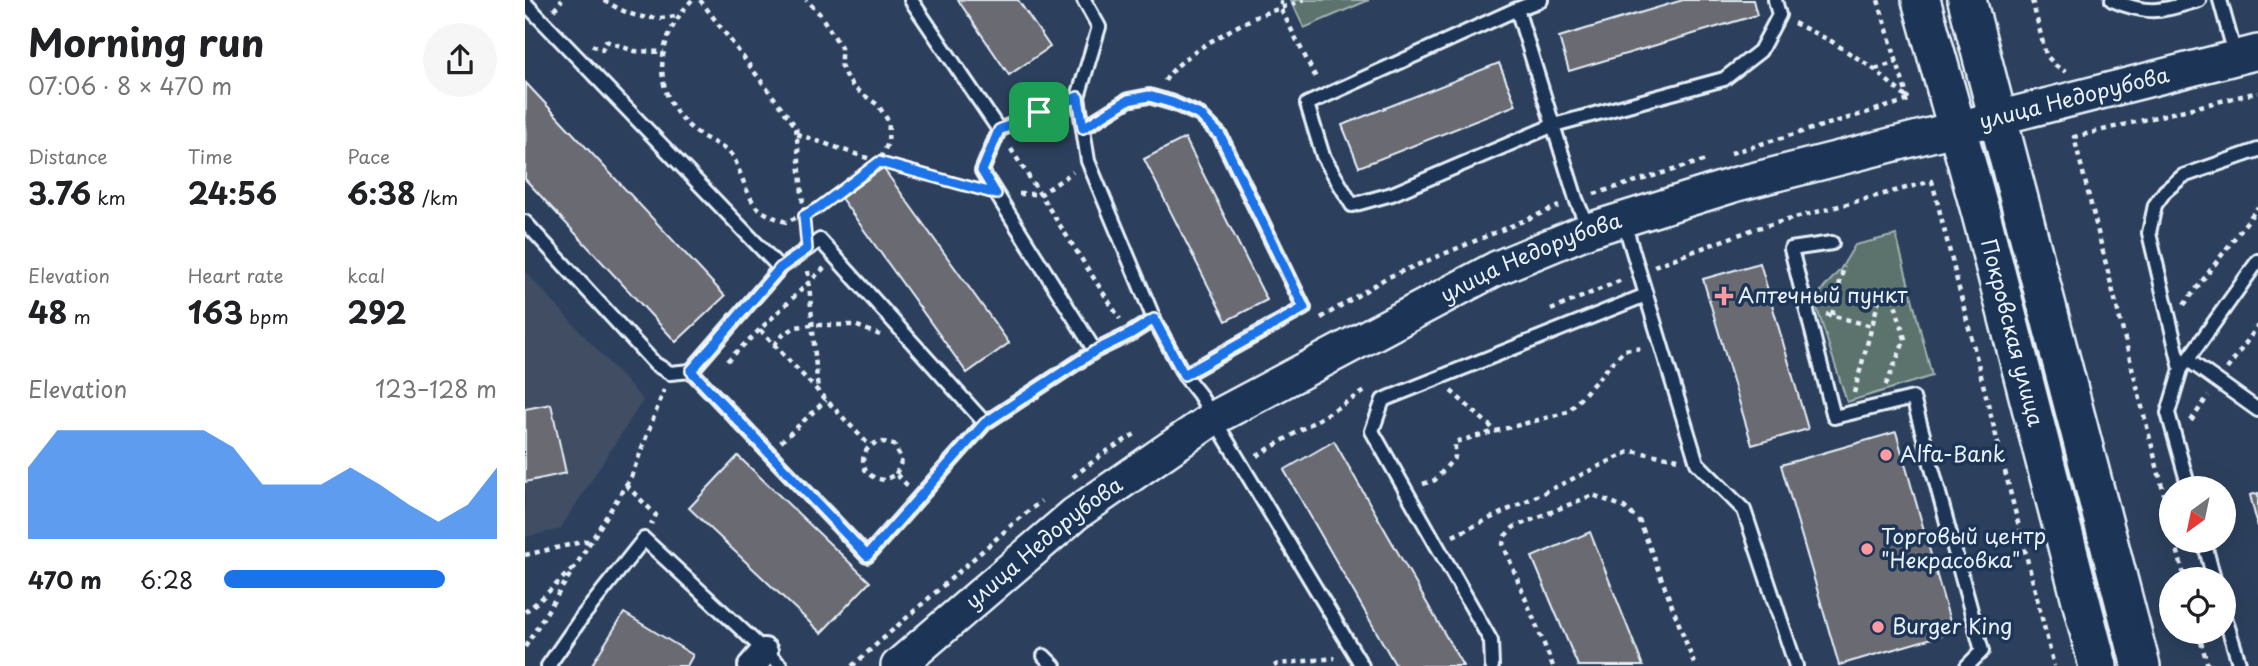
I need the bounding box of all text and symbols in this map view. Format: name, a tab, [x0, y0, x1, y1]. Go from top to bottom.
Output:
text: Morning run	[28, 13, 264, 70]
button: share	[423, 23, 497, 97]
street label: улица Недорубова	[1975, 57, 2172, 136]
text: 07:06 · 8 × 470 m	[28, 68, 232, 103]
pin	[1009, 82, 1069, 142]
icon: arrive	[1020, 93, 1058, 131]
text: Distance	[28, 142, 108, 170]
text: Time	[188, 142, 233, 170]
text: Pace	[347, 142, 390, 170]
text: 3.76	[28, 170, 91, 215]
text: 24:56	[188, 170, 277, 215]
text: 6:38	[347, 170, 416, 215]
text: km	[91, 183, 126, 211]
text: /km	[416, 183, 458, 211]
street label: улица Недорубова	[1434, 203, 1625, 309]
street label: Покровская улица	[1974, 235, 2054, 430]
text: Elevation	[28, 261, 110, 289]
text: Heart rate	[188, 261, 284, 289]
text: kcal	[347, 261, 385, 289]
place label: Аптечный пункт	[1738, 278, 1908, 310]
marker: Аптечный пункт	[1716, 288, 1732, 304]
text: 48	[28, 289, 67, 334]
text: 163	[188, 289, 243, 334]
text: 292	[347, 289, 406, 334]
text: m	[67, 302, 91, 330]
text: bpm	[243, 302, 289, 330]
text: Elevation	[28, 371, 127, 406]
text: 123–128 m	[375, 371, 497, 406]
place label: Alfa-Bank	[1900, 437, 2006, 469]
marker: Alfa-Bank	[1878, 447, 1894, 463]
street label: улица Недорубова	[957, 468, 1128, 616]
north arrow	[2159, 476, 2237, 553]
map controls	[2159, 476, 2236, 644]
place label: Торговый центр "Некрасовка"	[1881, 519, 2046, 575]
marker: Торговый центр "Некрасовка"	[1859, 541, 1875, 557]
text: 470 m	[28, 562, 102, 597]
text: 6:28	[140, 562, 193, 597]
button: locate	[2159, 567, 2236, 644]
place label: Burger King	[1892, 609, 2012, 641]
marker: Burger King	[1870, 619, 1886, 635]

